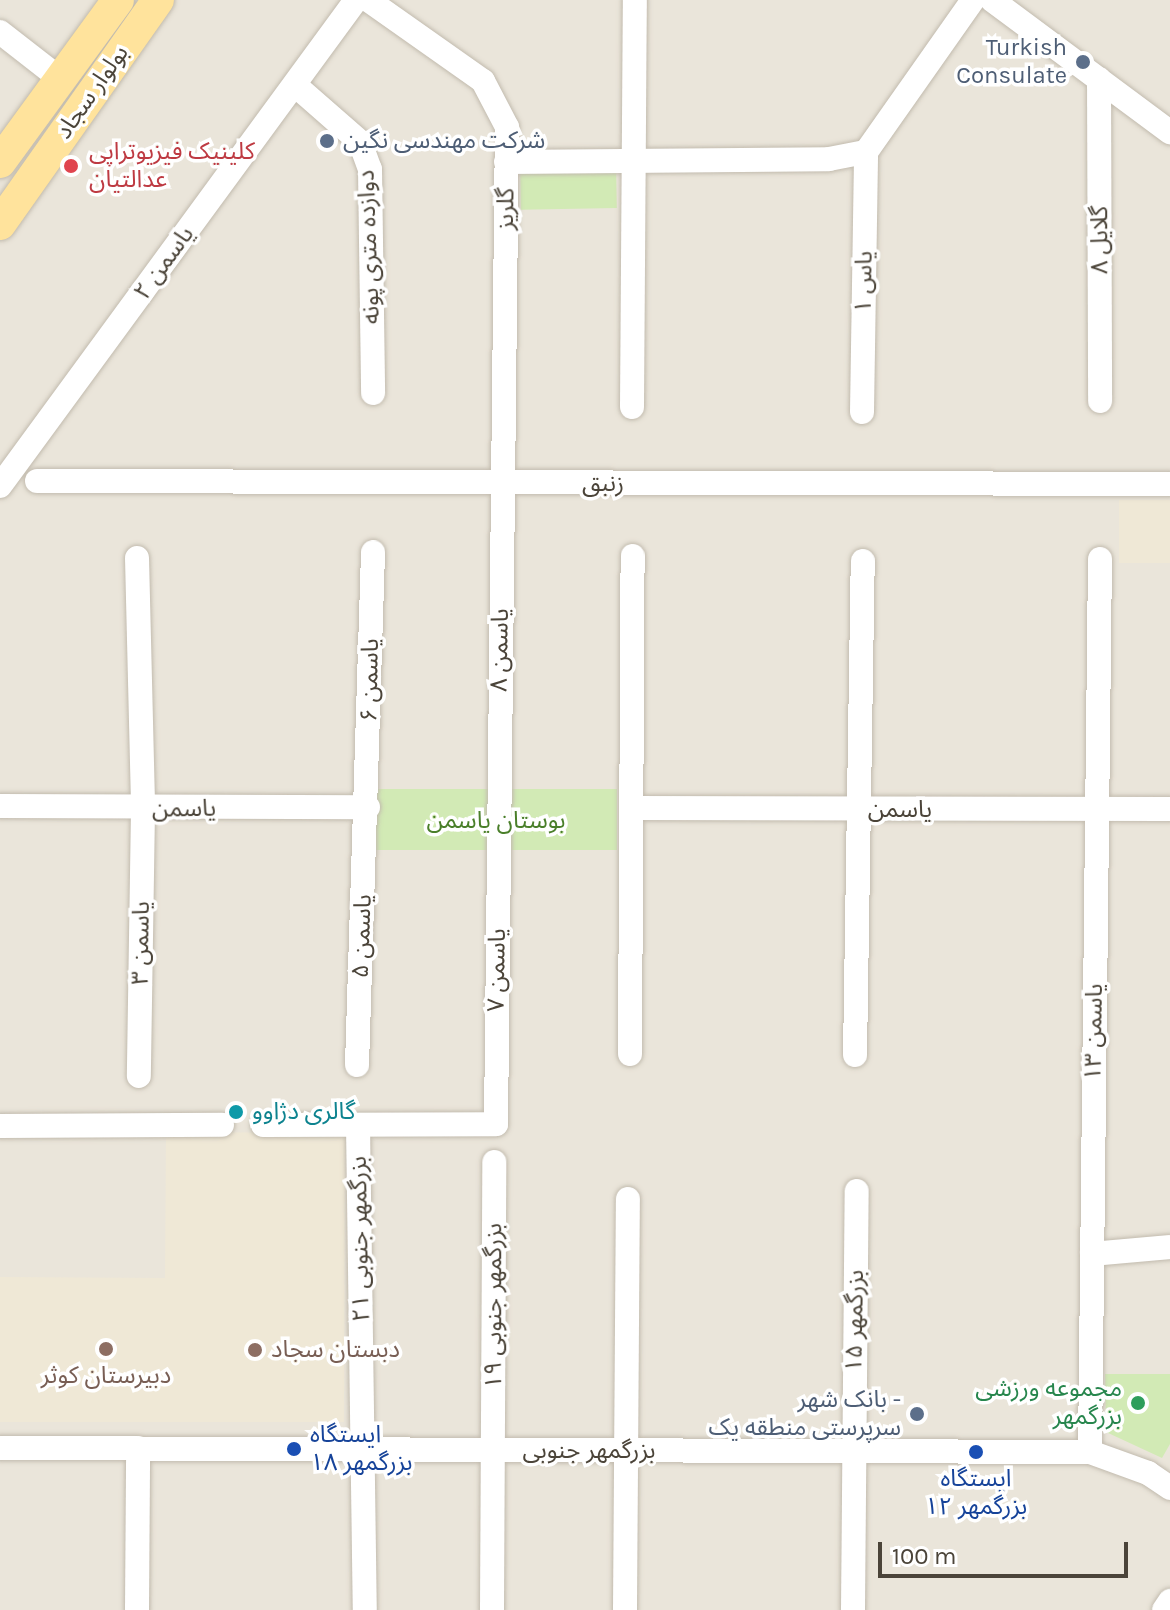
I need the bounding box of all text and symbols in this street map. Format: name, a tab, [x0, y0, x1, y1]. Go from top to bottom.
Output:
place label: Turkish Consulate	[956, 34, 1067, 90]
street label: بولوار سجاد	[49, 39, 135, 145]
marker: Turkish Consulate	[1074, 53, 1092, 71]
place label: شرکت مهندسی نگین	[343, 127, 545, 155]
marker: شرکت مهندسی نگین	[318, 132, 336, 150]
place label: کلینیک فیزیوتراپی عدالتیان	[89, 138, 255, 194]
marker: کلینیک فیزیوتراپی عدالتیان	[60, 155, 82, 177]
street label: دوازده متری پونه	[352, 169, 386, 325]
street label: گلریز	[491, 187, 521, 231]
street label: گلایل ۸	[1086, 206, 1114, 274]
street label: یاسمن ۲	[128, 221, 200, 305]
street label: یاس ۱	[849, 250, 879, 314]
street label: زنبق	[582, 470, 624, 498]
street label: یاسمن ۸	[485, 608, 515, 692]
street label: یاسمن ۶	[355, 638, 385, 722]
street label: یاسمن	[152, 794, 216, 824]
street label: یاسمن	[868, 796, 932, 824]
park label: بوستان یاسمن	[426, 807, 566, 835]
street label: یاسمن ۵	[346, 894, 378, 978]
street label: یاسمن ۳	[126, 901, 156, 985]
street label: یاسمن ۷	[482, 928, 512, 1012]
street label: یاسمن ۱۳	[1079, 983, 1109, 1081]
place label: گالری دژاوو	[252, 1098, 355, 1126]
marker: گالری دژاوو	[227, 1103, 245, 1121]
street label: بزرگمهر جنوبی ۲۱	[344, 1156, 376, 1322]
street label: بزرگمهر جنوبی ۱۹	[480, 1223, 508, 1389]
street label: بزرگمهر ۱۵	[840, 1270, 870, 1372]
place label: دبستان سجاد	[271, 1336, 400, 1364]
marker: دبیرستان کوثر	[97, 1340, 115, 1358]
marker: دبستان سجاد	[246, 1341, 264, 1359]
place label: دبیرستان کوثر	[41, 1362, 171, 1390]
place label: مجموعه ورزشی بزرگمهر	[975, 1375, 1122, 1431]
place label: بانک شهر - سرپرستی منطقه یک	[709, 1386, 901, 1442]
marker: مجموعه ورزشی بزرگمهر	[1129, 1394, 1147, 1412]
marker: بانک شهر - سرپرستی منطقه یک	[908, 1405, 926, 1423]
place label: ایستگاه بزرگمهر ۱۸	[310, 1421, 412, 1477]
street label: بزرگمهر جنوبی	[523, 1437, 655, 1465]
marker: ایستگاه بزرگمهر ۱۸	[285, 1440, 303, 1458]
marker: ایستگاه بزرگمهر ۱۲	[967, 1443, 985, 1461]
place label: ایستگاه بزرگمهر ۱۲	[925, 1465, 1027, 1521]
scale bar	[882, 1526, 1132, 1576]
text: 100 m	[892, 1542, 957, 1570]

